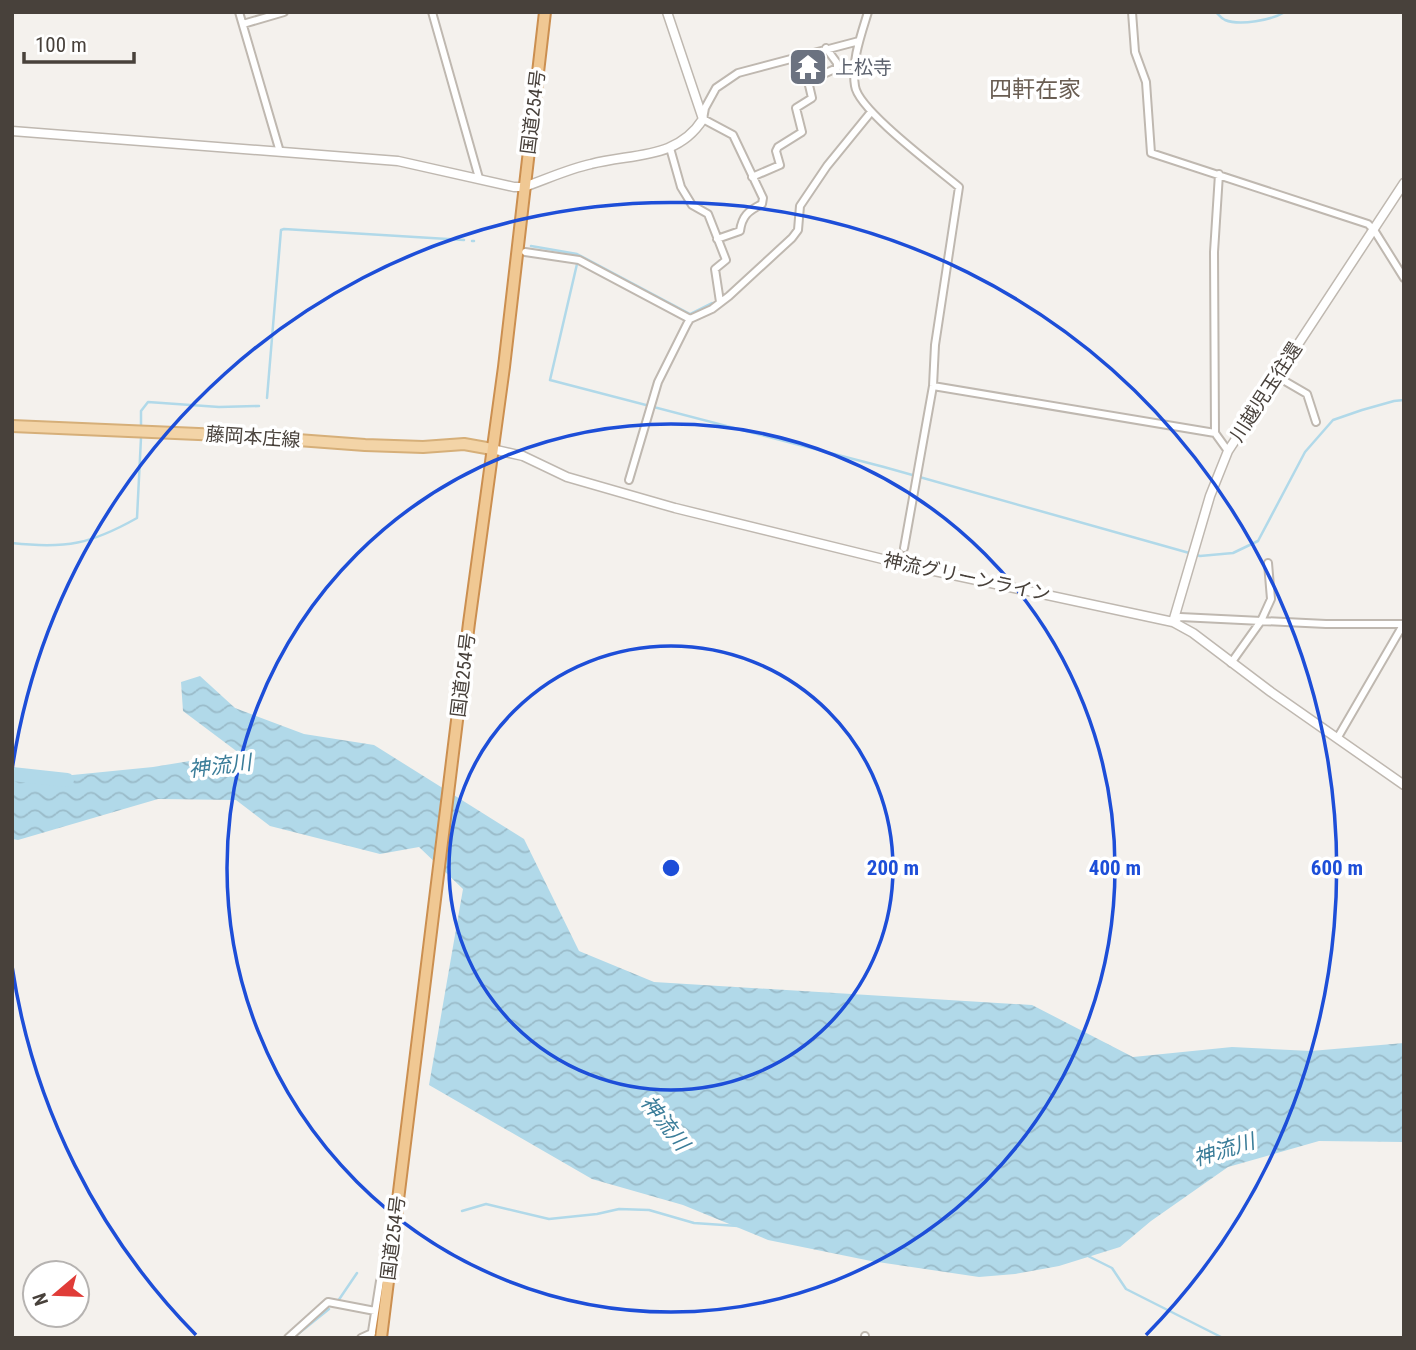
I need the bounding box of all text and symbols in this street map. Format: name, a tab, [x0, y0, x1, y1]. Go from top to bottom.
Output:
scale bar	[24, 21, 135, 65]
text: 100 m	[35, 33, 87, 57]
temple icon: 上松寺	[787, 46, 829, 88]
place label: 上松寺	[835, 56, 892, 79]
street label: 国道254号	[516, 68, 550, 156]
district label: 四軒在家	[989, 76, 1081, 103]
street label: 川越児玉往還	[1225, 338, 1307, 446]
street label: 藤岡本庄線	[205, 422, 301, 452]
street label: 神流グリーンライン	[881, 548, 1053, 606]
street label: 国道254号	[446, 631, 480, 719]
water label: 神流川	[187, 750, 255, 782]
centre of rings	[659, 856, 683, 880]
text: 200 m	[867, 856, 919, 880]
text: 400 m	[1089, 856, 1141, 880]
text: 600 m	[1311, 856, 1363, 880]
water label: 神流川	[636, 1091, 695, 1157]
water label: 神流川	[1190, 1129, 1260, 1171]
street label: 国道254号	[376, 1194, 410, 1282]
north arrow	[21, 1259, 91, 1329]
text: N	[28, 1290, 53, 1309]

